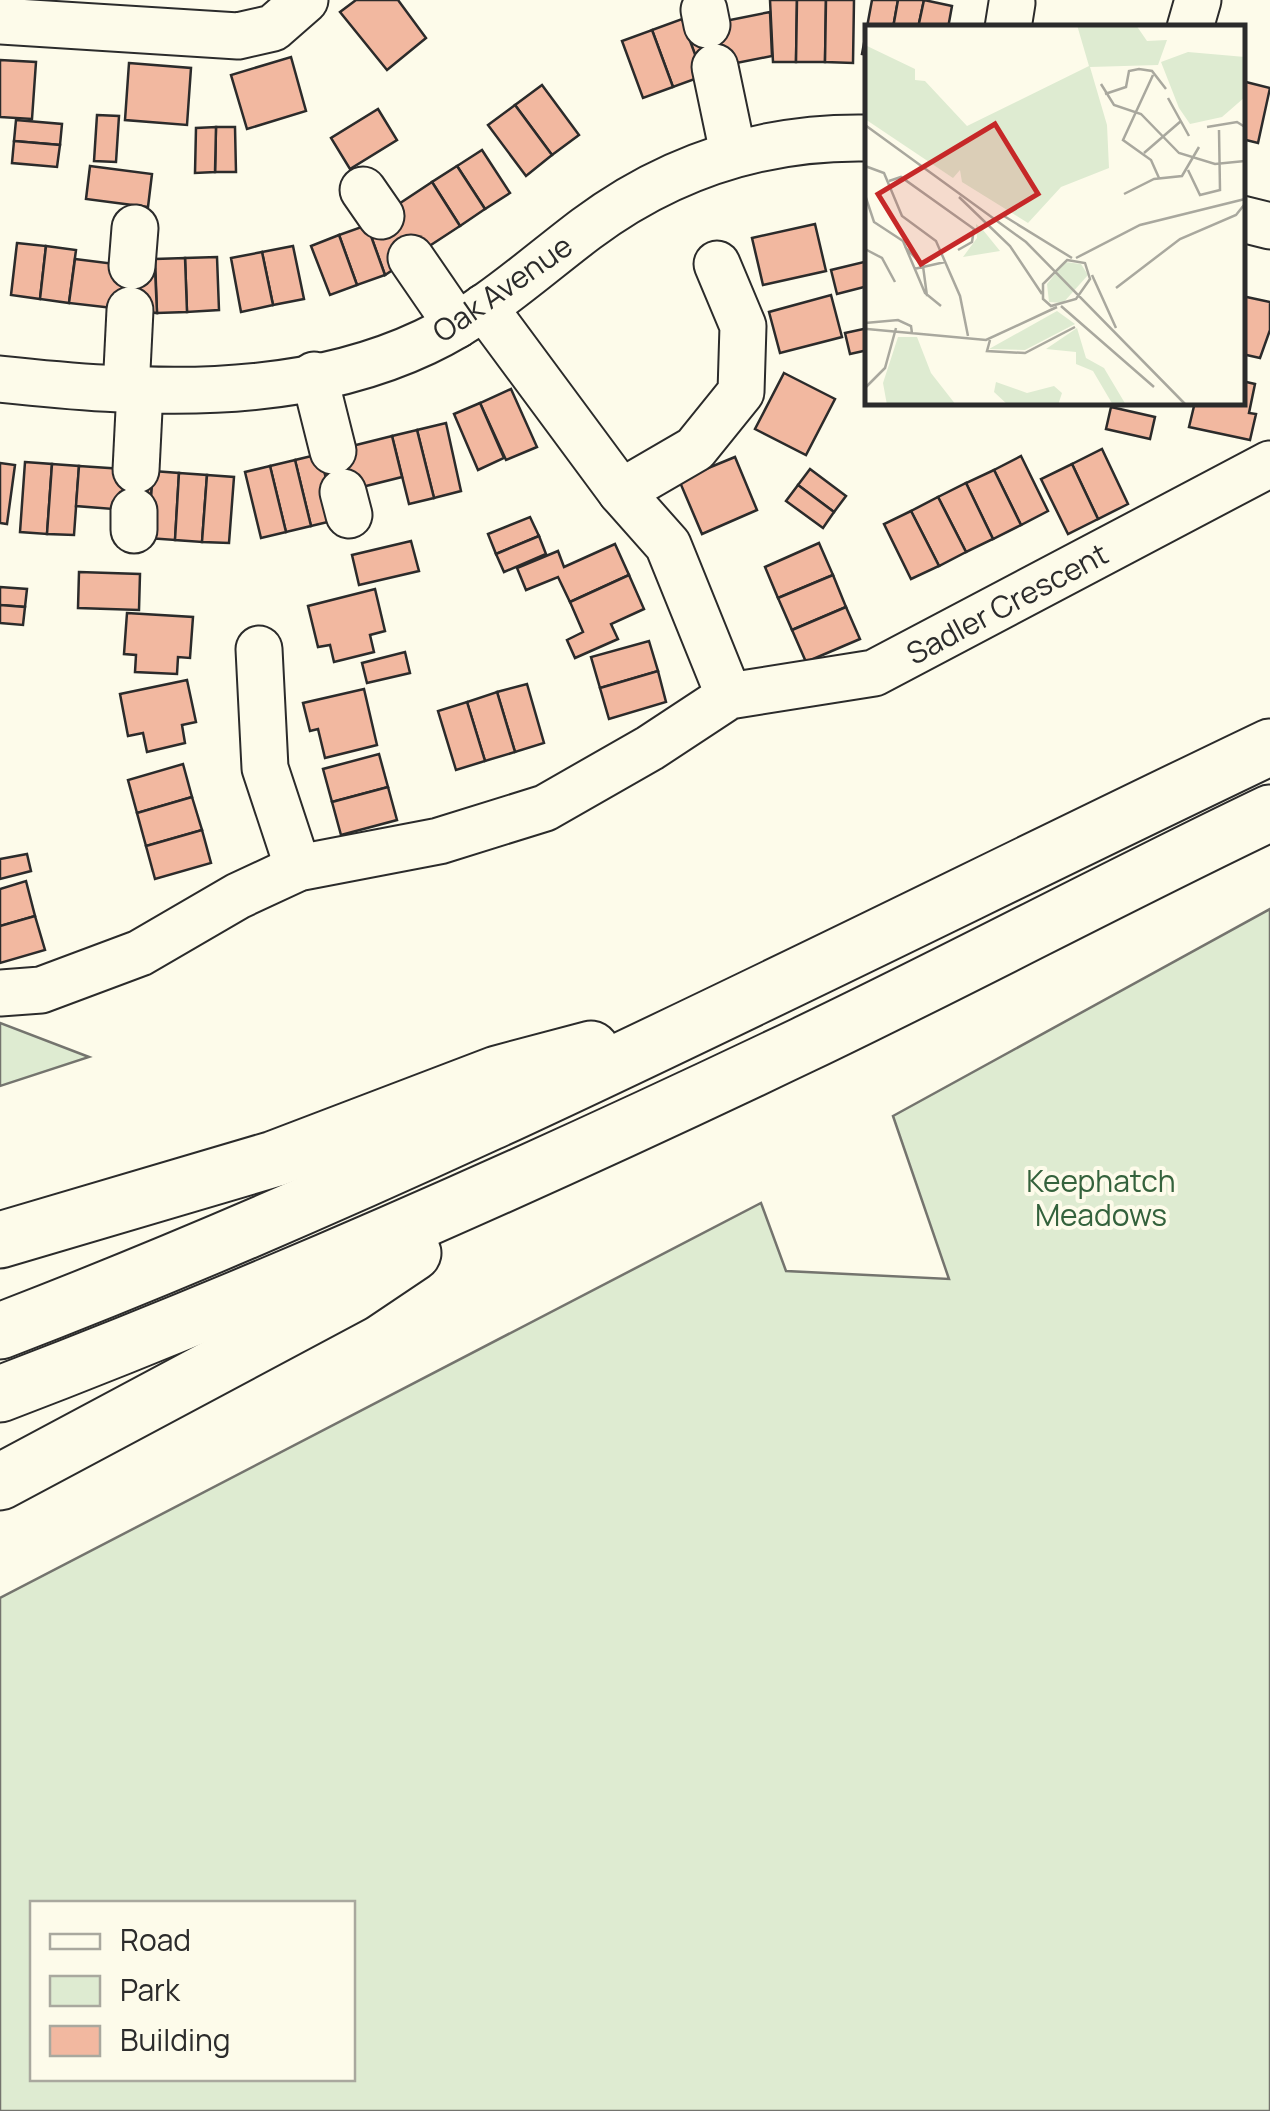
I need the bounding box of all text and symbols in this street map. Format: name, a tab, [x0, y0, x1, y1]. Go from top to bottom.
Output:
inset map	[865, 25, 1245, 405]
street label: Oak Avenue	[424, 225, 580, 351]
street label: Sadler Crescent	[899, 533, 1115, 673]
park label: Keephatch Meadows	[1026, 1160, 1176, 1235]
legend	[30, 1901, 355, 2081]
text: Road	[120, 1919, 191, 1960]
text: Park	[120, 1969, 181, 2010]
text: Building	[120, 2019, 231, 2060]

